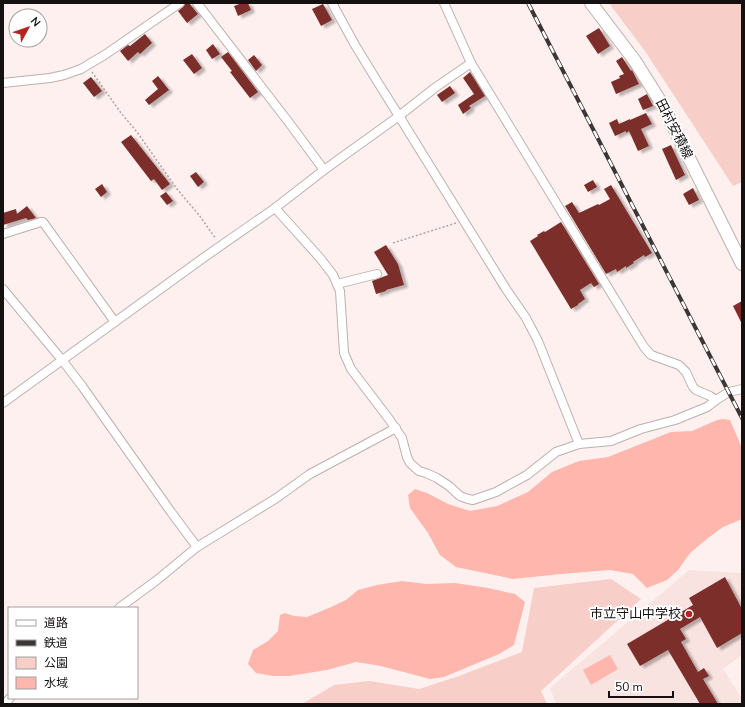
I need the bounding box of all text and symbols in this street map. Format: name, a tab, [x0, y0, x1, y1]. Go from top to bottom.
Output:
north arrow	[8, 8, 48, 48]
text: N	[27, 14, 44, 30]
street label: 田村安積線	[651, 96, 697, 162]
place label: 市立守山中学校	[590, 605, 681, 623]
legend	[8, 607, 138, 699]
marker: 市立守山中学校	[684, 609, 694, 619]
text: 道路	[44, 615, 68, 631]
text: 鉄道	[44, 635, 68, 651]
text: 公園	[44, 655, 68, 671]
scale bar	[609, 673, 673, 699]
text: 水域	[44, 675, 68, 691]
text: 50 m	[615, 679, 643, 695]

